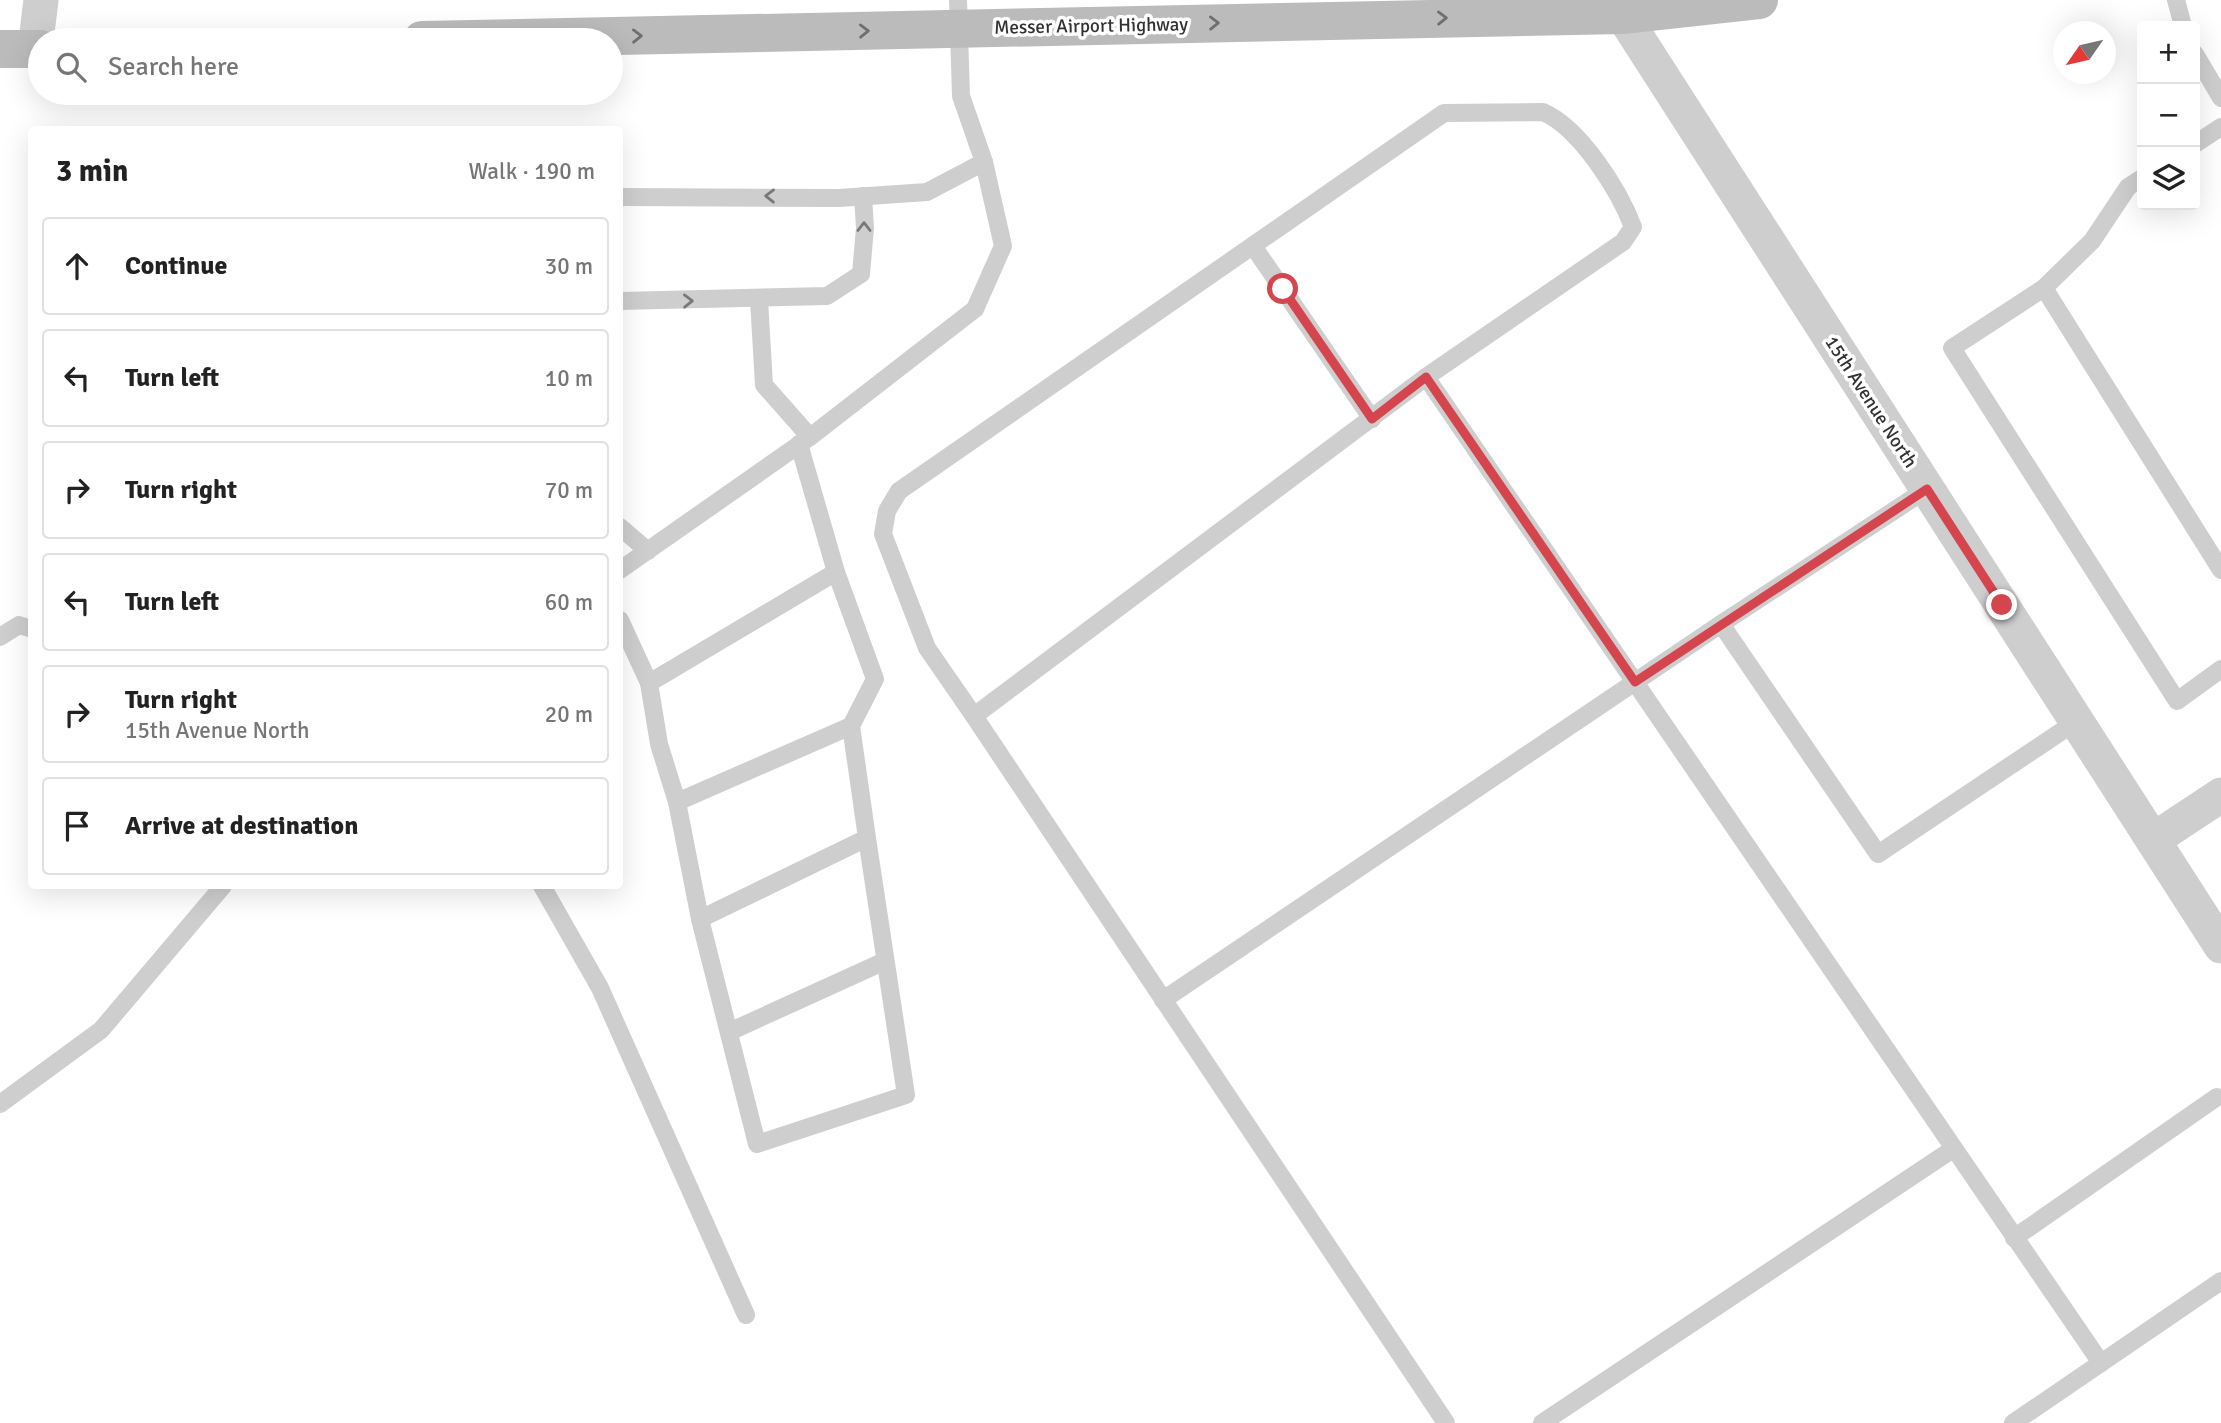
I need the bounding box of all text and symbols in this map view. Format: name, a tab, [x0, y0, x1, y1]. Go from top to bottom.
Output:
one-way arrow	[1437, 10, 1447, 26]
street label: Messer Airport Highway	[994, 12, 1188, 40]
one-way arrow	[1209, 15, 1220, 31]
north arrow	[2053, 21, 2116, 84]
map controls	[2137, 21, 2200, 210]
button: +	[2137, 21, 2200, 84]
one-way arrow	[859, 23, 870, 38]
search box	[28, 28, 623, 105]
one-way arrow	[632, 28, 643, 43]
icon: search	[52, 48, 90, 86]
text: Search here	[108, 51, 239, 83]
button: −	[2137, 84, 2200, 147]
button: layers	[2137, 147, 2200, 210]
text: 3 min	[56, 153, 128, 190]
text: Walk · 190 m	[469, 157, 595, 186]
one-way arrow	[764, 189, 775, 204]
one-way arrow	[856, 221, 872, 232]
icon: ahead	[58, 247, 96, 285]
text: Continue	[125, 250, 227, 282]
text: 30 m	[545, 252, 593, 281]
route start	[1267, 273, 1298, 304]
one-way arrow	[682, 293, 693, 308]
street label: 15th Avenue North	[1819, 332, 1923, 472]
icon: left	[58, 359, 96, 397]
text: Turn left	[125, 362, 219, 394]
text: 10 m	[545, 364, 593, 393]
icon: right	[58, 471, 96, 509]
text: Turn right	[125, 474, 237, 506]
text: 70 m	[545, 476, 593, 505]
icon: left	[58, 583, 96, 621]
text: Turn left	[125, 586, 219, 618]
text: 60 m	[545, 588, 593, 617]
route end	[1986, 589, 2017, 620]
text: Turn right	[125, 684, 237, 716]
icon: right	[58, 695, 96, 733]
text: 20 m	[545, 700, 593, 729]
text: 15th Avenue North	[125, 716, 310, 745]
icon: arrive	[58, 807, 96, 845]
text: Arrive at destination	[125, 810, 358, 842]

